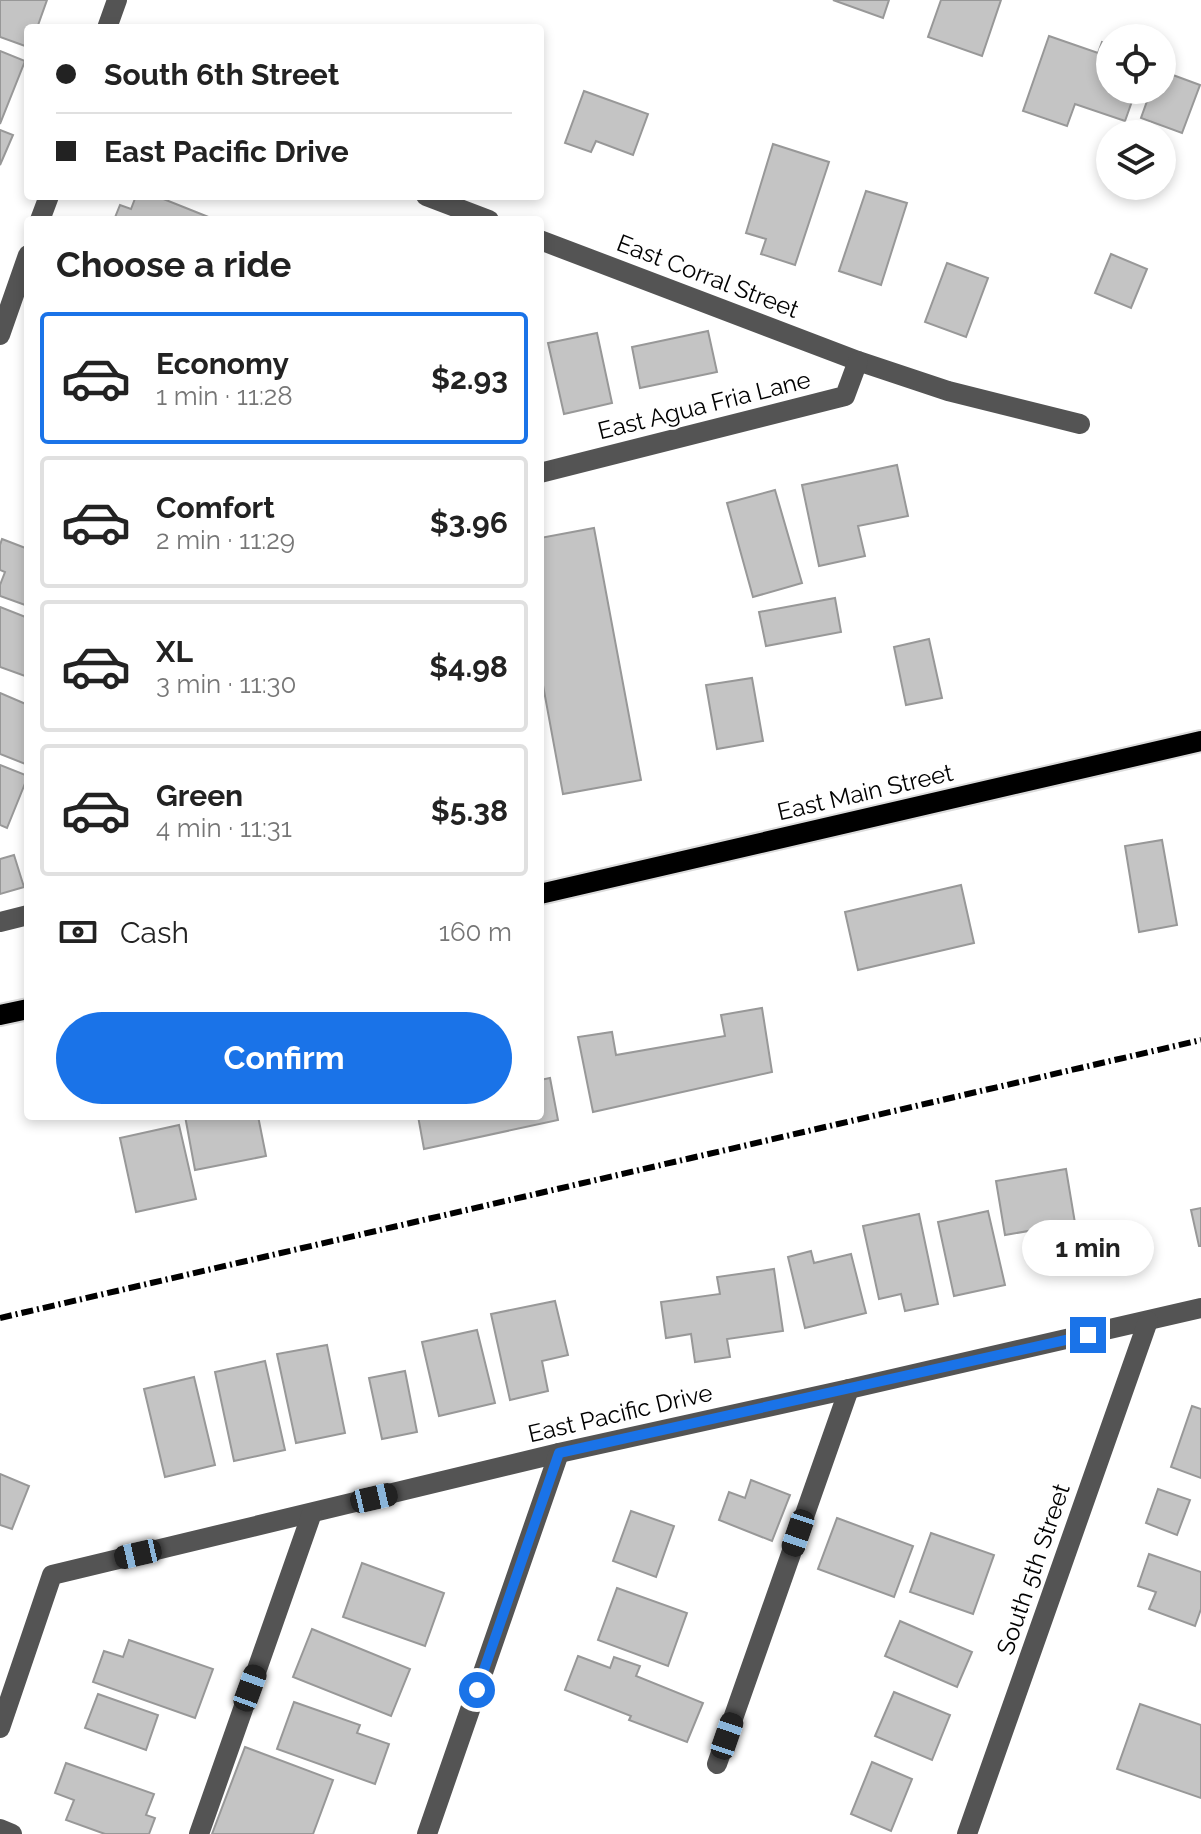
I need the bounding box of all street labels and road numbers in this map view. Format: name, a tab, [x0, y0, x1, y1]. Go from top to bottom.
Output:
street label: East Corral Street	[613, 228, 803, 324]
street label: East Agua Fria Lane	[595, 365, 813, 445]
street label: East Main Street	[774, 758, 956, 826]
street label: East Pacific Drive	[525, 1378, 715, 1448]
street label: South 5th Street	[990, 1480, 1076, 1658]

